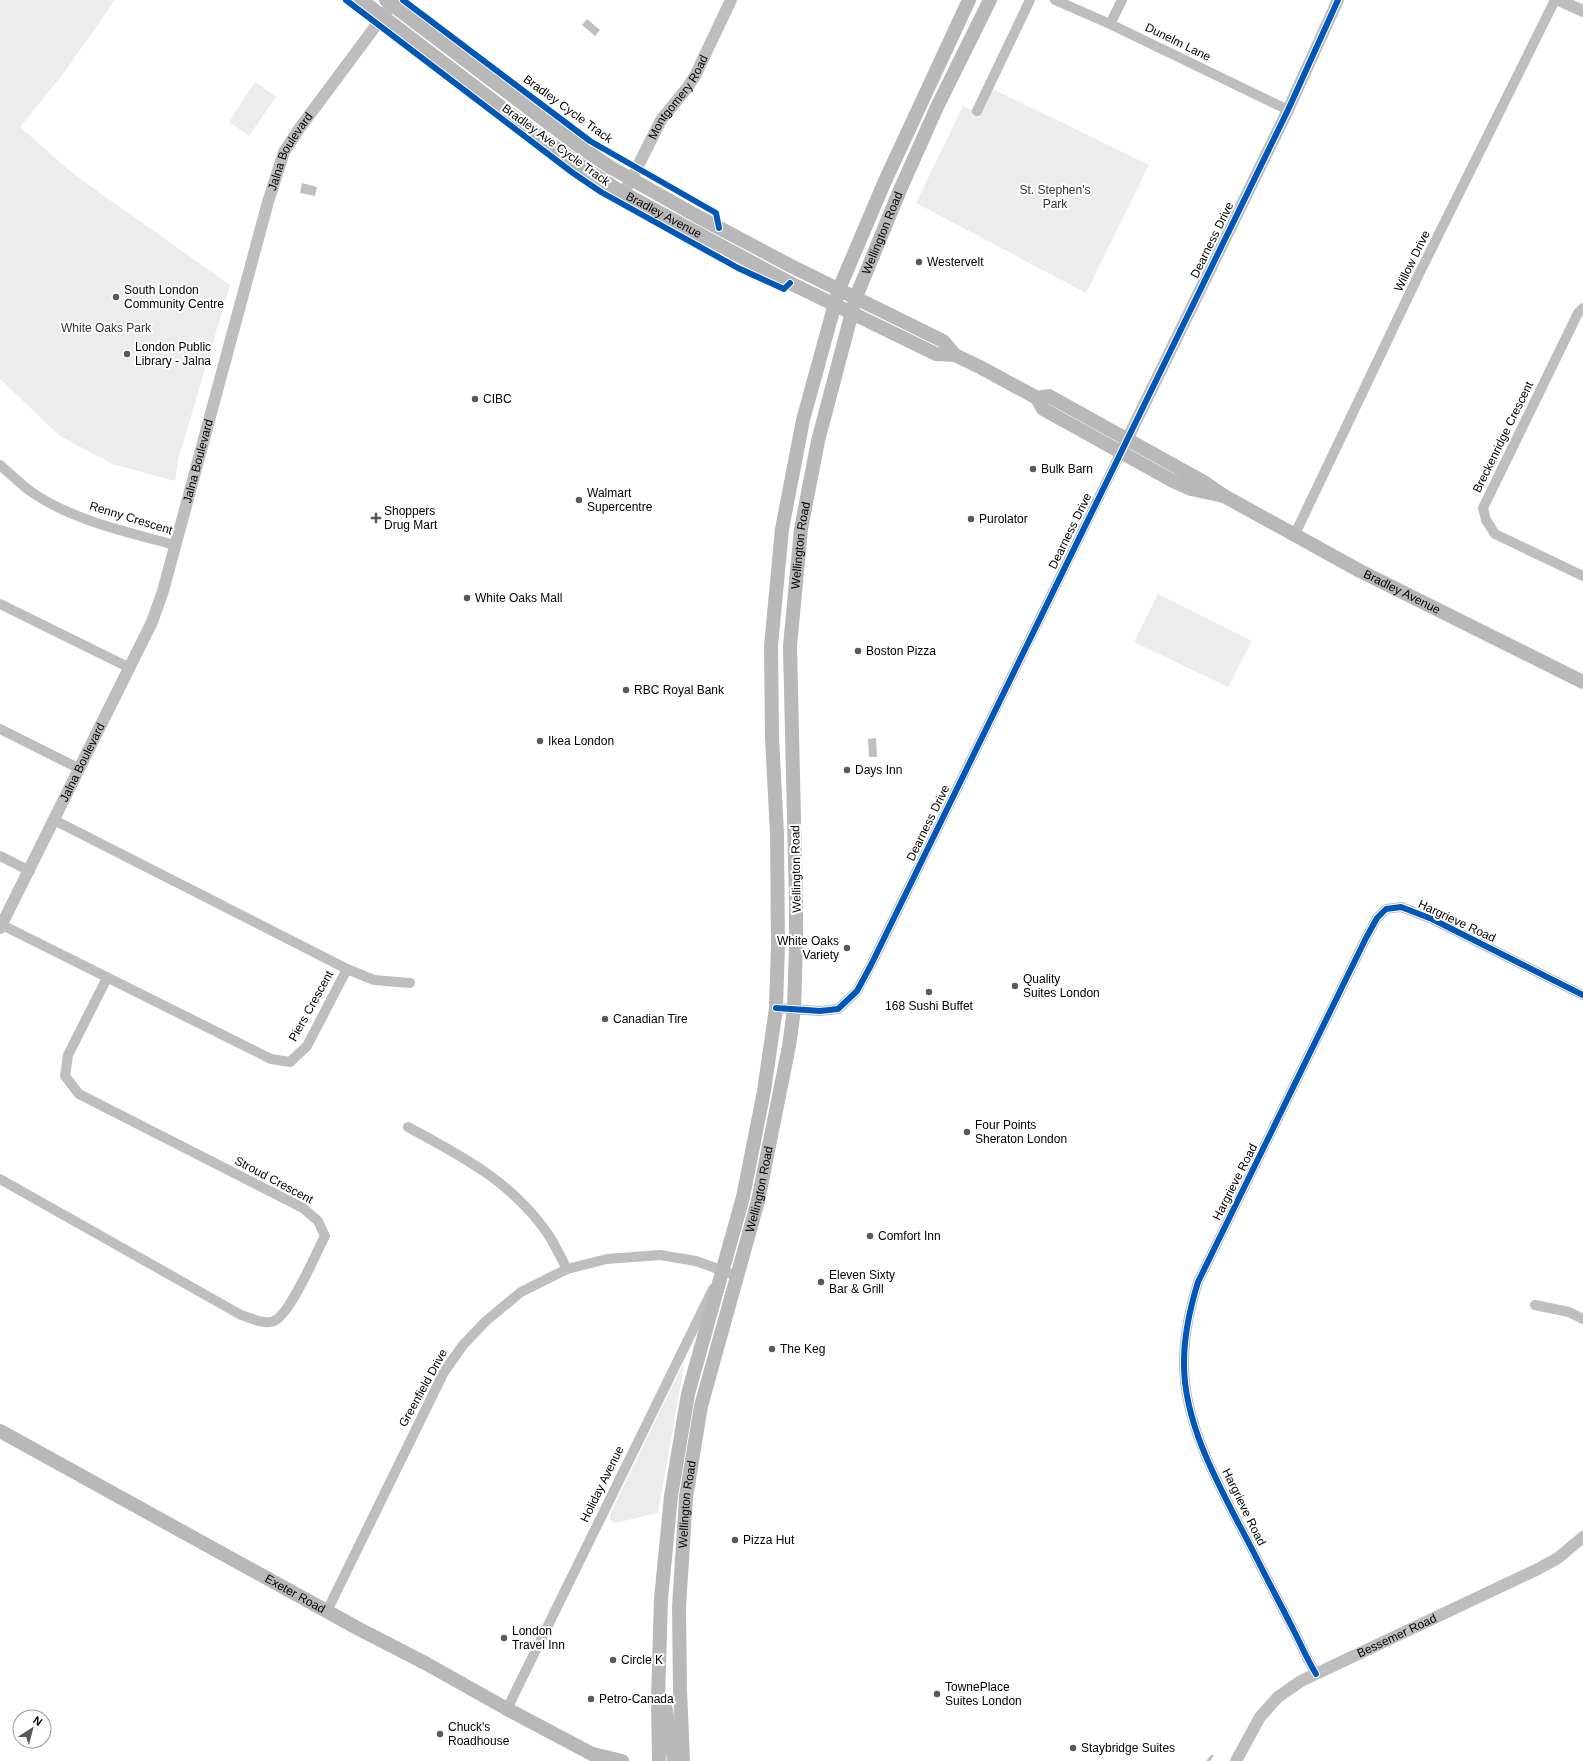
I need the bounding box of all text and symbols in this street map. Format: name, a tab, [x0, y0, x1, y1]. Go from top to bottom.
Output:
street label: Dunelm Lane	[1143, 20, 1213, 64]
street label: Montgomery Road	[645, 53, 711, 142]
street label: Bradley Cycle Track	[521, 72, 616, 147]
street label: Bradley Ave Cycle Track	[499, 101, 613, 189]
street label: Jalna Boulevard	[265, 110, 316, 192]
park label: St. Stephen's Park	[1019, 183, 1091, 211]
street label: Bradley Avenue	[624, 189, 704, 241]
street label: Wellington Road	[859, 190, 905, 276]
street label: Dearness Drive	[1188, 199, 1237, 280]
street label: Willow Drive	[1391, 228, 1433, 294]
place label: Westervelt	[927, 255, 984, 269]
marker: Westervelt	[914, 257, 924, 267]
place label: South London Community Centre	[124, 283, 224, 311]
marker: South London Community Centre	[111, 292, 121, 302]
park label: White Oaks Park	[61, 321, 152, 335]
place label: London Public Library - Jalna	[135, 340, 211, 368]
marker: London Public Library - Jalna	[122, 349, 132, 359]
street label: Breckenridge Crescent	[1470, 378, 1536, 495]
place label: CIBC	[483, 392, 512, 406]
marker: CIBC	[470, 394, 480, 404]
street label: Jalna Boulevard	[180, 418, 216, 505]
place label: Bulk Barn	[1041, 462, 1093, 476]
marker: Bulk Barn	[1028, 464, 1038, 474]
place label: Walmart Supercentre	[587, 486, 653, 514]
street label: Dearness Drive	[1046, 490, 1095, 571]
marker: Walmart Supercentre	[574, 495, 584, 505]
street label: Renny Crescent	[88, 499, 175, 537]
street label: Wellington Road	[788, 501, 813, 590]
place label: Shoppers Drug Mart	[384, 504, 438, 532]
place label: Purolator	[979, 512, 1028, 526]
marker: Shoppers Drug Mart	[371, 513, 381, 523]
marker: Purolator	[966, 514, 976, 524]
street label: Bradley Avenue	[1361, 567, 1443, 617]
place label: White Oaks Mall	[475, 591, 562, 605]
marker: White Oaks Mall	[462, 593, 472, 603]
place label: Boston Pizza	[866, 644, 936, 658]
marker: Boston Pizza	[853, 646, 863, 656]
place label: RBC Royal Bank	[634, 683, 725, 697]
marker: RBC Royal Bank	[621, 685, 631, 695]
street label: Jalna Boulevard	[57, 721, 108, 804]
place label: Ikea London	[548, 734, 614, 748]
marker: Ikea London	[535, 736, 545, 746]
place label: Days Inn	[855, 763, 902, 777]
marker: Days Inn	[842, 765, 852, 775]
street label: Dearness Drive	[904, 782, 953, 863]
street label: Wellington Road	[788, 825, 804, 913]
street label: Hargrieve Road	[1416, 897, 1498, 945]
place label: White Oaks Variety	[777, 934, 839, 962]
marker: White Oaks Variety	[842, 943, 852, 953]
street label: Piers Crescent	[286, 968, 337, 1044]
place label: Quality Suites London	[1023, 972, 1100, 1000]
marker: Quality Suites London	[1010, 981, 1020, 991]
marker: 168 Sushi Buffet	[924, 987, 934, 997]
place label: 168 Sushi Buffet	[885, 999, 974, 1013]
place label: Canadian Tire	[613, 1012, 688, 1026]
marker: Canadian Tire	[600, 1014, 610, 1024]
place label: Four Points Sheraton London	[975, 1118, 1067, 1146]
marker: Four Points Sheraton London	[962, 1127, 972, 1137]
street label: Hargrieve Road	[1210, 1141, 1260, 1223]
street label: Wellington Road	[743, 1145, 776, 1234]
street label: Stroud Crescent	[232, 1153, 316, 1207]
place label: Comfort Inn	[878, 1229, 941, 1243]
marker: Comfort Inn	[865, 1231, 875, 1241]
place label: Eleven Sixty Bar & Grill	[829, 1268, 895, 1296]
marker: Eleven Sixty Bar & Grill	[816, 1277, 826, 1287]
place label: The Keg	[780, 1342, 825, 1356]
marker: The Keg	[767, 1344, 777, 1354]
street label: Greenfield Drive	[396, 1346, 450, 1429]
street label: Holiday Avenue	[577, 1443, 627, 1524]
street label: Wellington Road	[676, 1460, 699, 1549]
street label: Hargrieve Road	[1219, 1466, 1269, 1548]
place label: Pizza Hut	[743, 1533, 795, 1547]
marker: Pizza Hut	[730, 1535, 740, 1545]
street label: Exeter Road	[262, 1571, 328, 1616]
street label: Bessemer Road	[1355, 1611, 1439, 1660]
place label: London Travel Inn	[512, 1624, 565, 1652]
marker: London Travel Inn	[499, 1633, 509, 1643]
place label: Circle K	[621, 1653, 663, 1667]
marker: Circle K	[608, 1655, 618, 1665]
place label: TownePlace Suites London	[945, 1680, 1022, 1708]
marker: TownePlace Suites London	[932, 1689, 942, 1699]
place label: Petro-Canada	[599, 1692, 674, 1706]
marker: Petro-Canada	[586, 1694, 596, 1704]
north arrow	[12, 1709, 52, 1749]
text: N	[31, 1714, 45, 1728]
place label: Chuck's Roadhouse	[448, 1720, 510, 1748]
marker: Chuck's Roadhouse	[435, 1729, 445, 1739]
place label: Staybridge Suites	[1081, 1741, 1175, 1755]
marker: Staybridge Suites	[1068, 1743, 1078, 1753]

